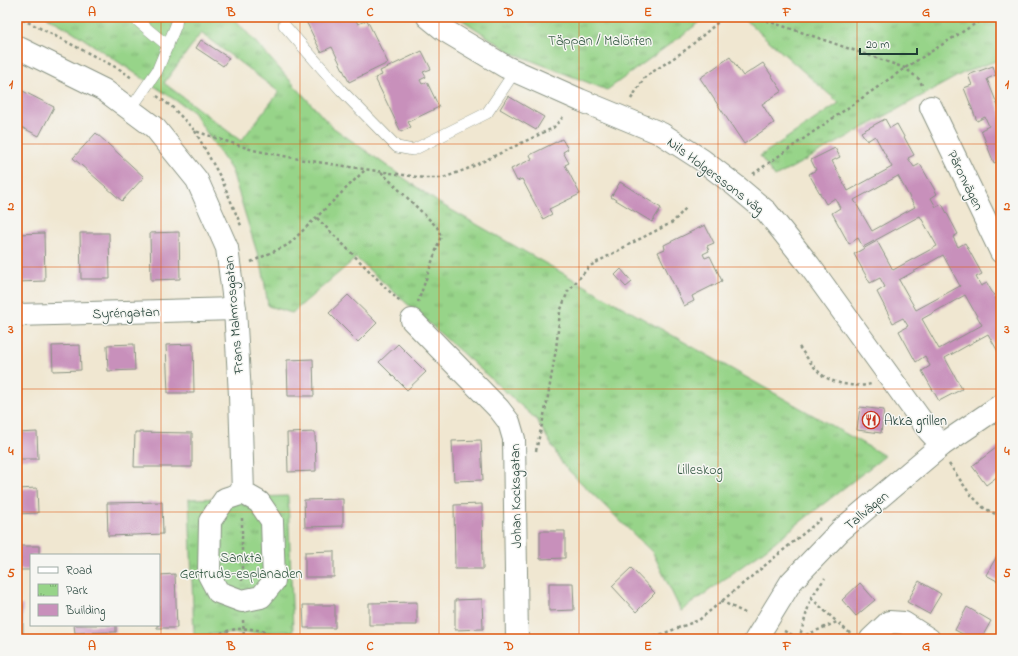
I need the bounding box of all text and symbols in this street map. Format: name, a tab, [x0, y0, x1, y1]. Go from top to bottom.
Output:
text: A	[88, 3, 96, 22]
text: B	[226, 3, 236, 22]
text: C	[366, 3, 374, 22]
text: D	[503, 3, 514, 22]
text: E	[644, 3, 652, 22]
text: F	[782, 3, 792, 22]
text: G	[922, 3, 930, 22]
scale bar	[860, 30, 917, 56]
park label: Täppan / Malörten	[548, 31, 652, 52]
text: 20 m	[866, 36, 889, 54]
text: 1	[9, 75, 14, 94]
text: 1	[1005, 75, 1010, 94]
street label: Nils Holgerssons väg	[661, 133, 768, 221]
street label: Päronvägen	[940, 147, 988, 215]
text: 2	[7, 197, 15, 216]
text: 2	[1003, 197, 1011, 216]
street label: Frans Malmrosgatan	[219, 255, 251, 376]
street label: Syréngatan	[92, 302, 160, 326]
text: 3	[7, 320, 14, 339]
text: 3	[1003, 320, 1010, 339]
restaurant icon: Akka grillen	[861, 410, 881, 430]
place label: Akka grillen	[884, 411, 947, 433]
text: 4	[7, 442, 14, 461]
text: 4	[1003, 442, 1010, 461]
street label: Johan Kocksgatan	[505, 443, 529, 549]
park label: Lilleskog	[677, 460, 723, 482]
street label: Tallvägen	[840, 486, 894, 537]
park label: Sankta Gertruds-esplanaden	[180, 548, 302, 585]
legend	[30, 554, 160, 626]
text: Road	[66, 562, 92, 580]
text: 5	[7, 564, 15, 583]
text: 5	[1003, 564, 1011, 583]
text: Park	[66, 582, 88, 600]
text: Building	[65, 602, 105, 621]
text: A	[88, 637, 96, 656]
text: B	[226, 637, 236, 656]
text: C	[366, 637, 374, 656]
text: D	[503, 637, 514, 656]
text: E	[644, 637, 652, 656]
text: F	[782, 637, 792, 656]
text: G	[922, 637, 930, 656]

